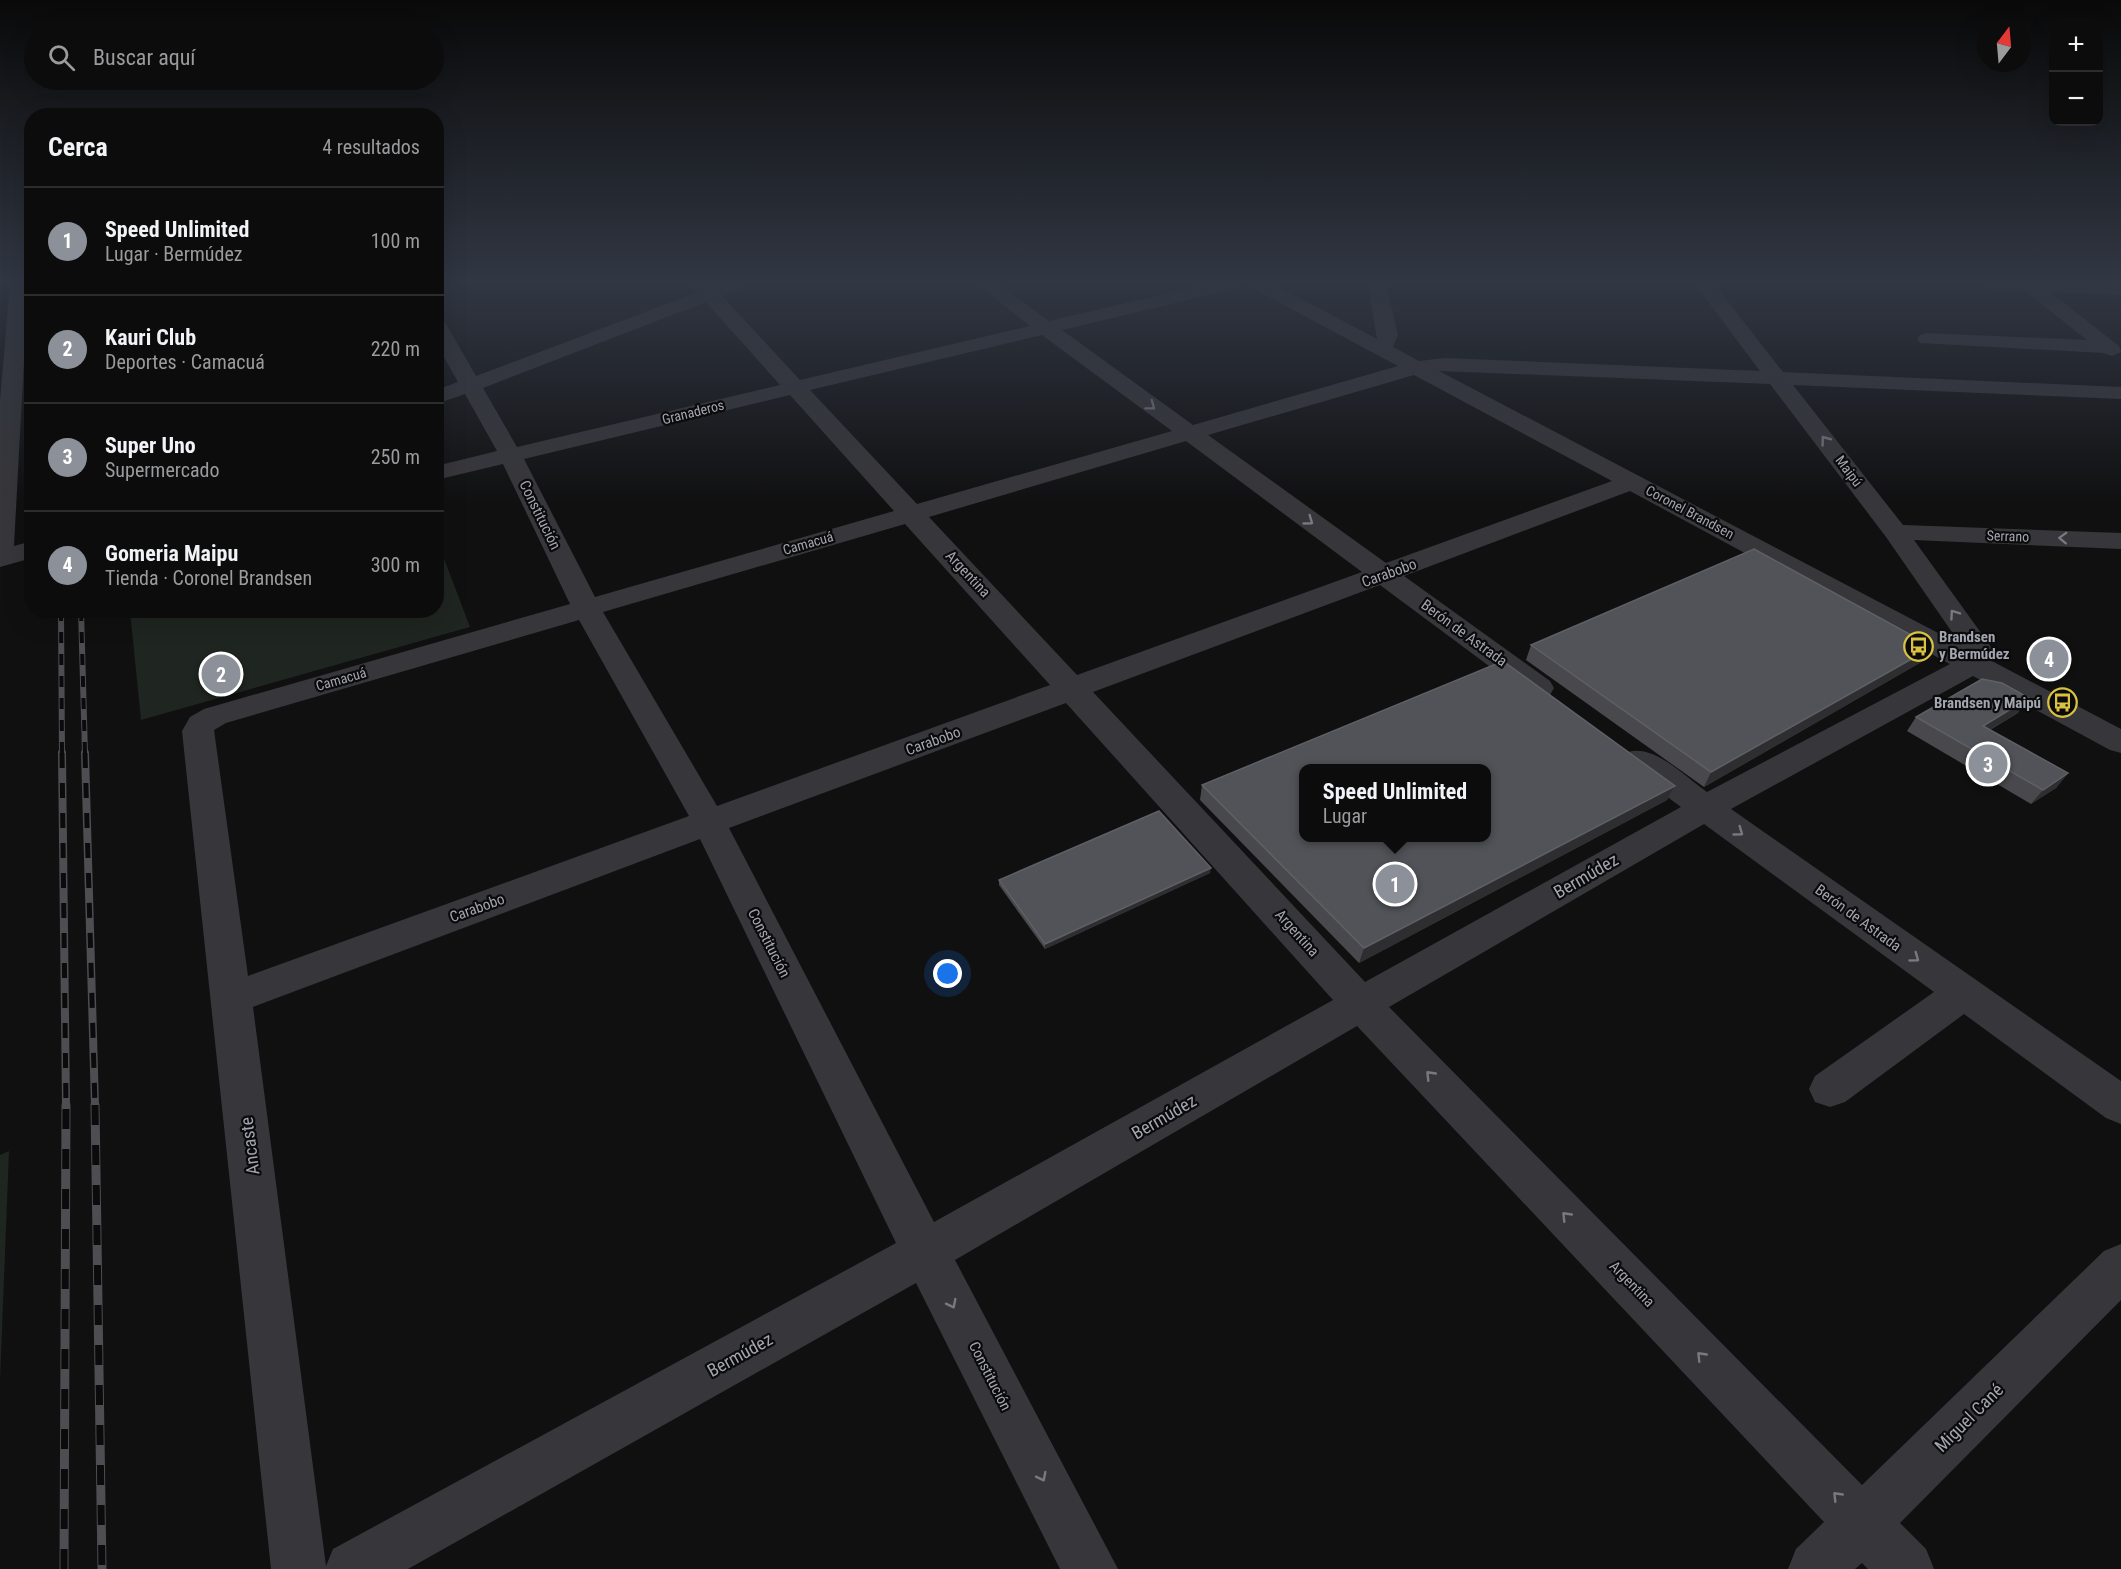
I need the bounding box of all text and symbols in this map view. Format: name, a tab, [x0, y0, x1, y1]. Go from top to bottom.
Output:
north arrow	[1977, 18, 2031, 72]
map controls	[2049, 18, 2103, 126]
button: +	[2049, 18, 2103, 72]
search box	[24, 24, 444, 90]
icon: search	[45, 41, 78, 74]
text: Buscar aquí	[93, 45, 196, 70]
button: −	[2049, 72, 2103, 126]
text: Cerca	[48, 132, 108, 162]
text: 4 resultados	[322, 135, 420, 159]
text: Speed Unlimited	[105, 217, 249, 242]
text: 1	[62, 229, 73, 253]
text: 100 m	[371, 229, 420, 253]
text: Lugar · Bermúdez	[105, 242, 243, 266]
text: Kauri Club	[105, 325, 196, 350]
text: 2	[62, 337, 73, 361]
text: 220 m	[371, 337, 420, 361]
text: Deportes · Camacuá	[105, 350, 265, 374]
street label: Granaderos	[660, 397, 726, 427]
one-way arrow	[1145, 399, 1156, 410]
text: Super Uno	[105, 433, 196, 458]
one-way arrow	[1822, 436, 1833, 447]
text: 3	[62, 445, 73, 469]
text: 250 m	[371, 445, 420, 469]
street label: Maipú	[1832, 453, 1866, 489]
text: Supermercado	[105, 458, 220, 482]
street label: Constitución	[515, 477, 565, 553]
street label: Coronel Brandsen	[1643, 482, 1737, 542]
one-way arrow	[1302, 514, 1313, 525]
street label: Serrano	[1986, 527, 2030, 545]
street label: Camacuá	[781, 528, 835, 558]
one-way arrow	[2058, 532, 2067, 545]
text: Gomeria Maipu	[105, 541, 238, 566]
street label: Argentina	[942, 547, 994, 601]
text: 4	[62, 553, 73, 577]
text: 300 m	[371, 553, 420, 577]
street label: Carabobo	[1359, 555, 1419, 591]
text: Tienda · Coronel Brandsen	[105, 566, 312, 590]
street label: Berón de Astrada	[1418, 596, 1510, 670]
one-way arrow	[1950, 609, 1961, 620]
place label: Brandsen y Bermúdez	[1939, 628, 2010, 663]
bus stop icon: Brandsen y Bermúdez	[1902, 630, 1934, 662]
pin: 4	[2030, 636, 2068, 682]
pin: 2	[202, 652, 240, 696]
street label: Camacuá	[314, 664, 368, 694]
bus stop icon: Brandsen y Maipú	[2046, 687, 2078, 719]
place label: Brandsen y Maipú	[1934, 694, 2041, 712]
street label: Carabobo	[903, 723, 963, 759]
pin: 3	[1968, 742, 2008, 786]
popup	[1299, 764, 1491, 842]
text: Speed Unlimited	[1323, 779, 1467, 804]
text: Lugar	[1323, 804, 1367, 828]
one-way arrow	[1732, 825, 1743, 836]
street label: Bermúdez	[1550, 849, 1622, 902]
pin: 1	[1376, 862, 1414, 906]
street label: Berón de Astrada	[1812, 881, 1904, 955]
street label: Carabobo	[447, 890, 507, 926]
street label: Constitución	[744, 906, 794, 980]
street label: Argentina	[1271, 906, 1323, 960]
one-way arrow	[1908, 951, 1919, 962]
your location	[933, 959, 962, 988]
one-way arrow	[1427, 1072, 1438, 1083]
street label: Bermúdez	[1128, 1090, 1200, 1143]
street label: Ancaste	[236, 1116, 263, 1176]
one-way arrow	[1562, 1212, 1573, 1222]
street label: Argentina	[1606, 1257, 1658, 1311]
one-way arrow	[945, 1298, 956, 1309]
street label: Bermúdez	[703, 1328, 776, 1381]
street label: Constitución	[965, 1339, 1015, 1413]
one-way arrow	[1698, 1352, 1709, 1363]
street label: Miguel Cané	[1930, 1379, 2007, 1456]
one-way arrow	[1035, 1471, 1046, 1482]
one-way arrow	[1833, 1493, 1844, 1503]

